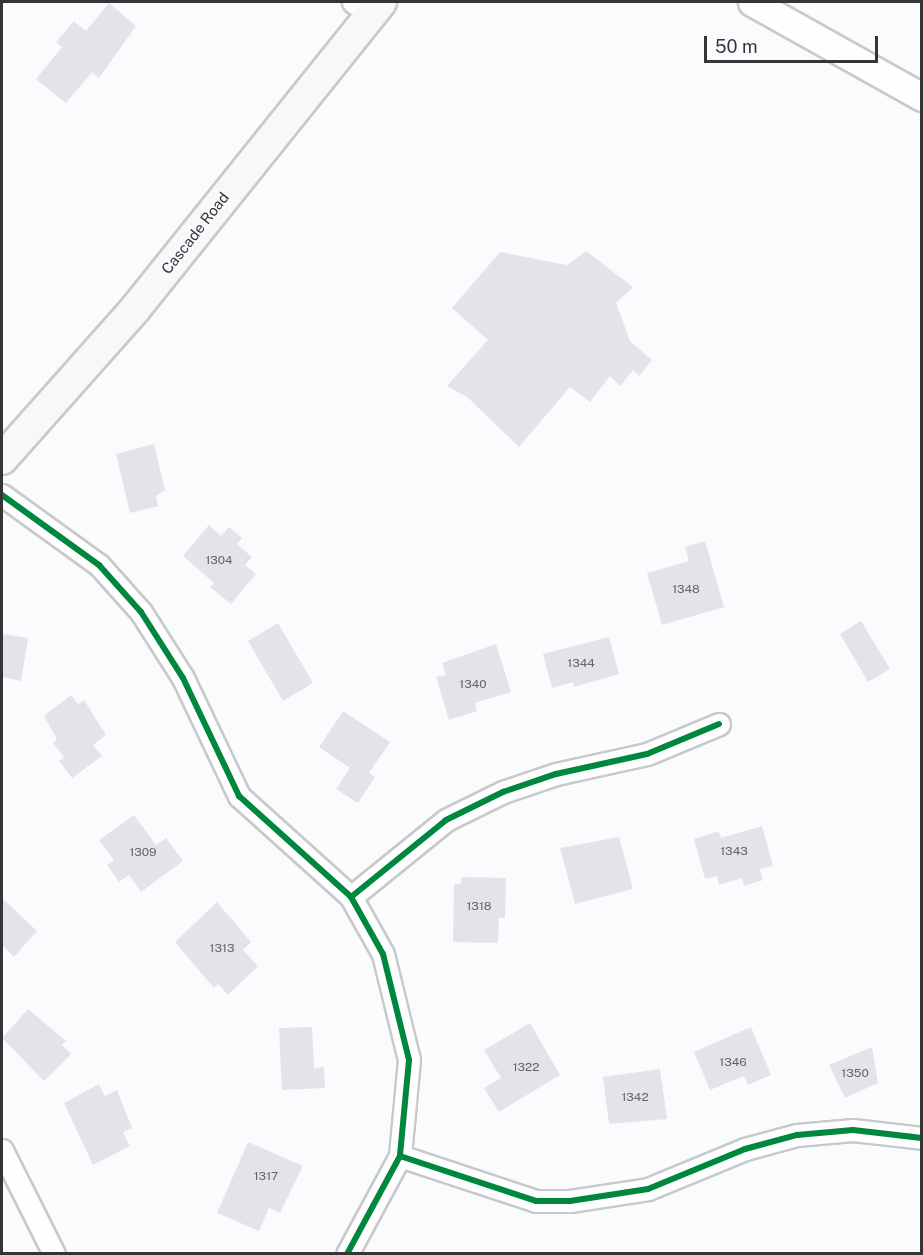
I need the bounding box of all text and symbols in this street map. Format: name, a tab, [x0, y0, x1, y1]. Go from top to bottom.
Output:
scale bar	[707, 24, 881, 62]
text: 50 m	[715, 36, 758, 57]
street label: Cascade Road	[157, 188, 233, 278]
house number: 1304	[205, 554, 233, 568]
house number: 1348	[672, 583, 700, 597]
house number: 1344	[567, 657, 595, 671]
house number: 1340	[459, 678, 487, 692]
house number: 1343	[720, 845, 748, 859]
house number: 1309	[129, 846, 157, 860]
house number: 1318	[466, 900, 492, 914]
house number: 1313	[210, 942, 234, 956]
house number: 1346	[719, 1056, 747, 1070]
house number: 1322	[513, 1061, 539, 1075]
house number: 1350	[841, 1067, 869, 1081]
house number: 1342	[621, 1091, 649, 1105]
house number: 1317	[254, 1170, 278, 1184]

